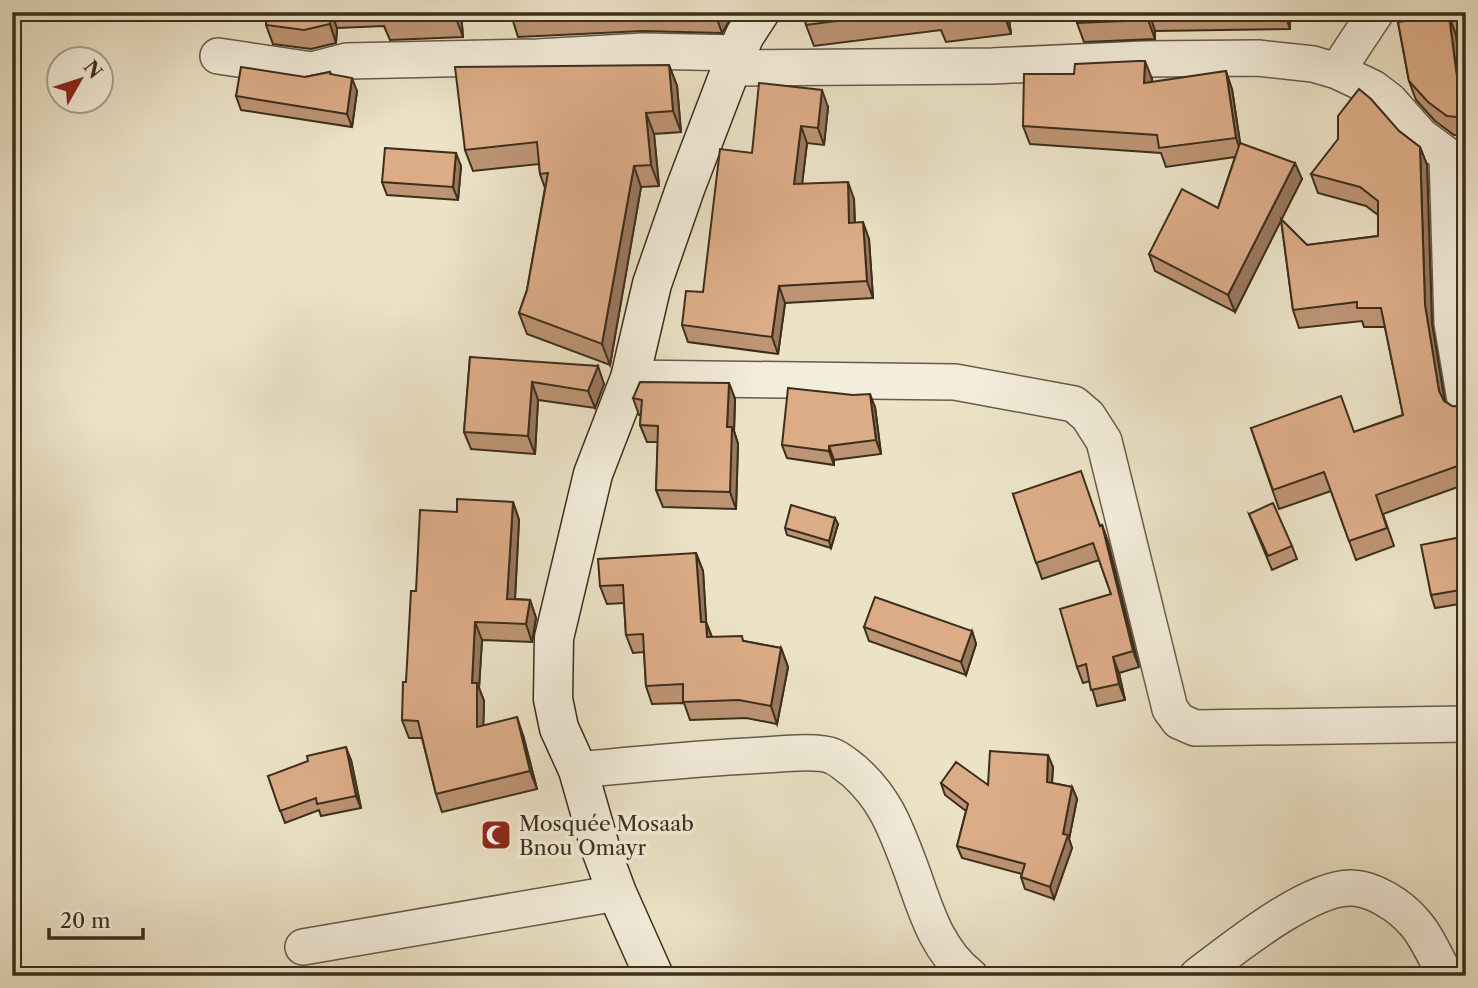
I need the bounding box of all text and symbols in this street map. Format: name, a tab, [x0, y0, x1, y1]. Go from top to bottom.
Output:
north arrow	[46, 46, 116, 116]
text: N	[79, 56, 107, 83]
place label: Mosquée Mosaab Bnou Omayr	[519, 811, 694, 860]
mosque icon: Mosquée Mosaab Bnou Omayr	[479, 818, 513, 852]
scale bar	[49, 897, 144, 941]
text: 20 m	[60, 908, 111, 933]

